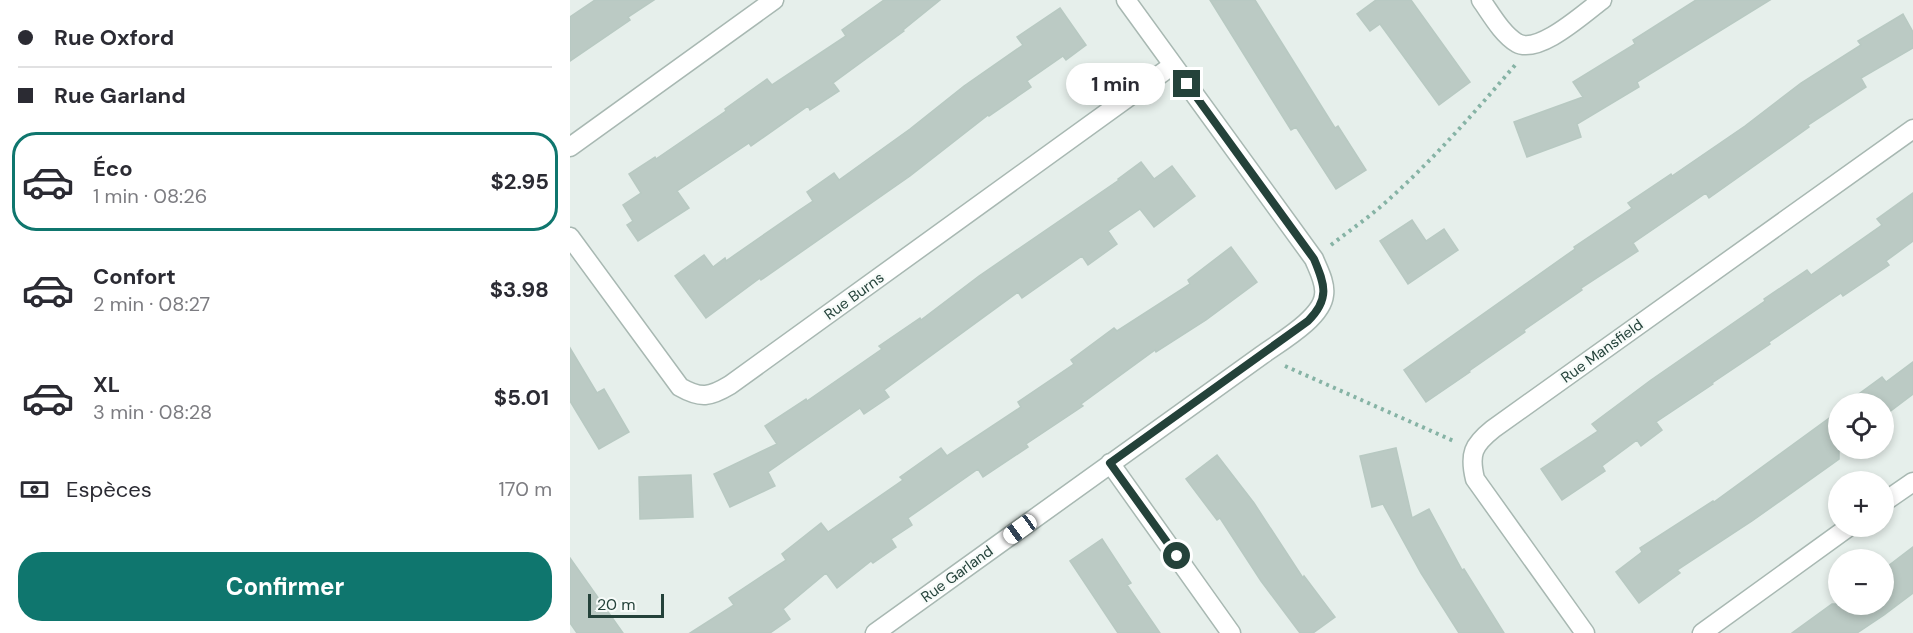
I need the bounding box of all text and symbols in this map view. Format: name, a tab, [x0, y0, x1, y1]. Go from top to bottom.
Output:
text: Rue Oxford	[54, 23, 174, 52]
callout: 1 min	[1067, 63, 1166, 105]
route end	[1173, 70, 1200, 97]
text: 1 min	[1091, 71, 1140, 97]
text: Rue Garland	[54, 81, 186, 110]
text: Éco	[93, 154, 133, 183]
icon: car	[21, 155, 75, 209]
text: $2.95	[490, 167, 549, 196]
text: 1 min · 08:26	[93, 183, 207, 209]
text: Confort	[93, 262, 176, 291]
icon: car	[21, 263, 75, 317]
street label: Rue Burns	[820, 268, 888, 324]
text: $3.98	[490, 275, 549, 304]
text: 2 min · 08:27	[93, 291, 210, 317]
street label: Rue Mansfield	[1557, 315, 1647, 387]
text: XL	[93, 370, 120, 399]
icon: car	[21, 371, 75, 425]
text: $5.01	[494, 383, 549, 412]
map controls	[1828, 393, 1894, 615]
button: locate	[1828, 393, 1894, 459]
text: 3 min · 08:28	[93, 399, 212, 425]
button: +	[1828, 471, 1894, 537]
icon: cash	[18, 473, 51, 506]
text: Espèces	[66, 475, 152, 504]
text: 170 m	[499, 476, 552, 502]
car	[1000, 511, 1040, 547]
street label: Rue Garland	[917, 541, 997, 607]
route start	[1163, 542, 1190, 569]
button: −	[1828, 549, 1894, 615]
button: Confirmer	[18, 552, 552, 621]
scale bar	[588, 591, 664, 618]
text: 20 m	[597, 594, 636, 615]

